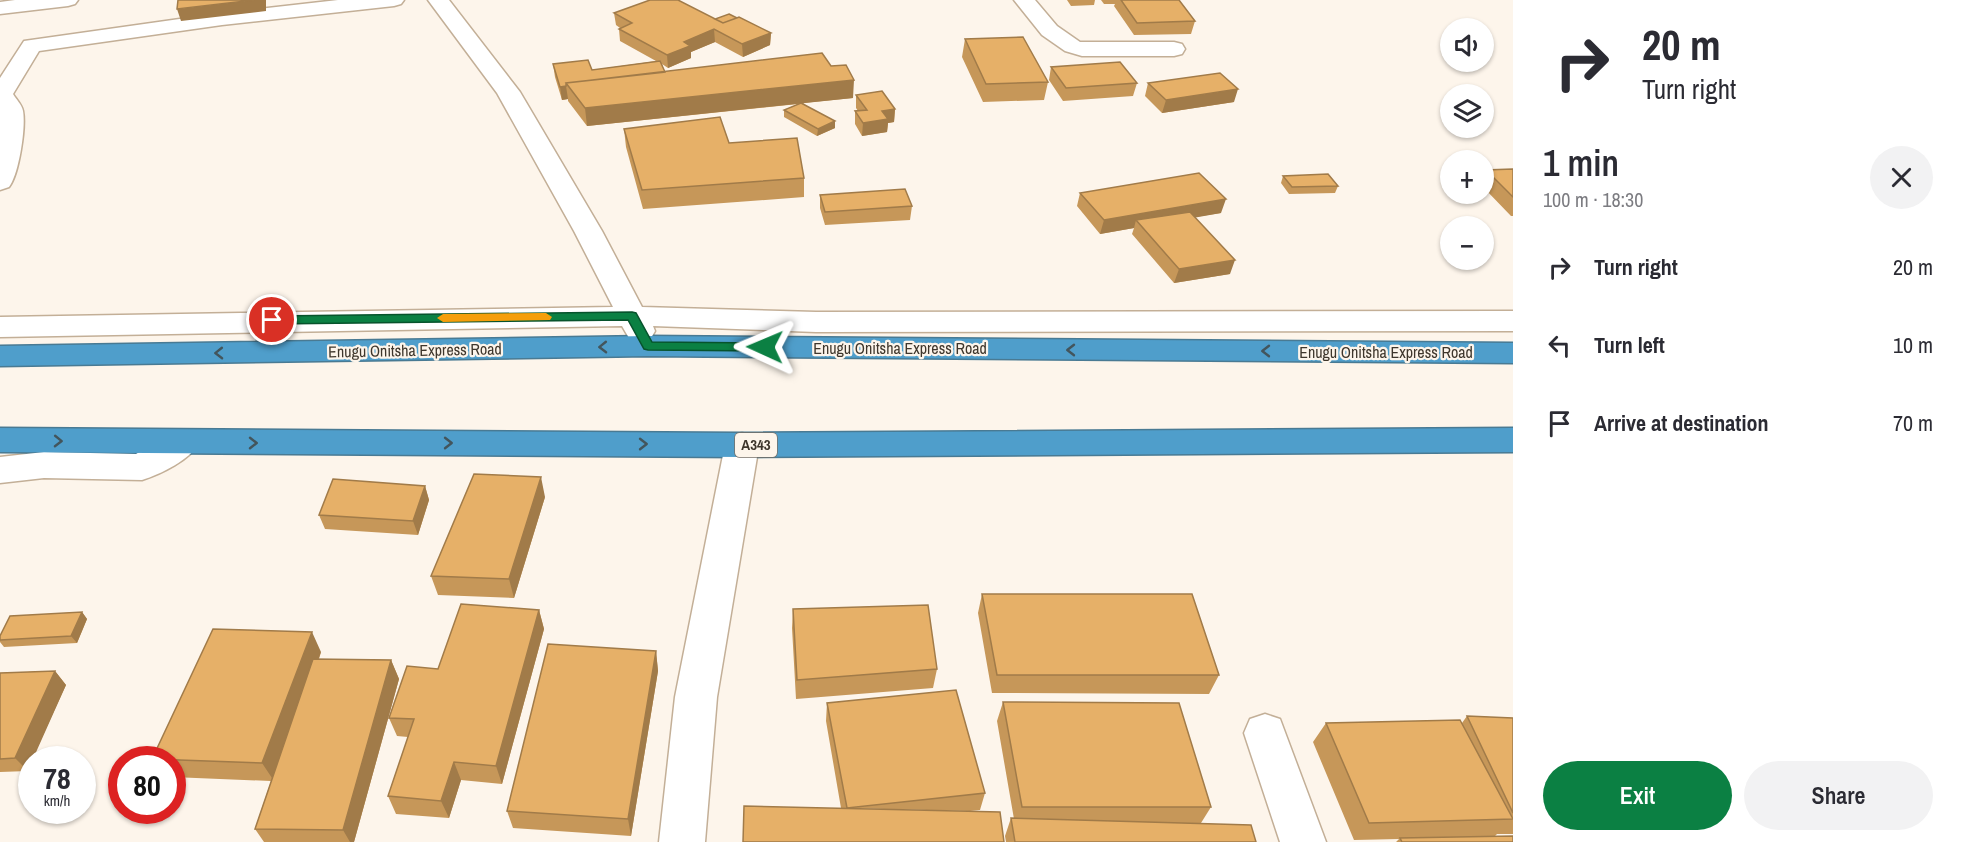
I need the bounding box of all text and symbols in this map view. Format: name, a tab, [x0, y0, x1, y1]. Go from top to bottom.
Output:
text: 20 m	[1642, 17, 1721, 73]
map controls	[1440, 18, 1494, 270]
button: sound	[1440, 18, 1494, 72]
icon: right	[1543, 24, 1621, 102]
text: Turn right	[1642, 71, 1736, 107]
button: layers	[1440, 84, 1494, 138]
text: 1 min	[1543, 139, 1619, 187]
button: close	[1870, 146, 1933, 209]
button: +	[1440, 150, 1494, 204]
text: 100 m · 18:30	[1543, 186, 1643, 213]
button: −	[1440, 216, 1494, 270]
icon: right	[1543, 251, 1576, 284]
text: Turn right	[1594, 252, 1678, 282]
text: 20 m	[1893, 252, 1933, 282]
pin	[246, 294, 297, 345]
icon: arrive	[255, 303, 288, 336]
position arrow	[733, 315, 797, 379]
icon: left	[1543, 329, 1576, 362]
text: Turn left	[1594, 330, 1665, 360]
text: 10 m	[1893, 330, 1933, 360]
street label: Enugu Onitsha Express Road	[328, 337, 502, 363]
street label: Enugu Onitsha Express Road	[813, 337, 987, 359]
one-way arrow	[598, 341, 607, 353]
street label: Enugu Onitsha Express Road	[1299, 341, 1473, 363]
one-way arrow	[1066, 344, 1075, 356]
one-way arrow	[1261, 345, 1270, 357]
one-way arrow	[214, 346, 223, 359]
icon: arrive	[1543, 407, 1576, 440]
text: Arrive at destination	[1594, 408, 1768, 438]
text: 70 m	[1893, 408, 1933, 438]
road number: A343	[735, 433, 777, 457]
one-way arrow	[54, 434, 63, 447]
one-way arrow	[249, 436, 258, 449]
one-way arrow	[444, 437, 453, 450]
one-way arrow	[639, 438, 648, 450]
speed limit sign: 80	[108, 746, 186, 824]
text: 78	[43, 758, 71, 798]
button: Exit	[1543, 761, 1732, 830]
button: Share	[1744, 761, 1933, 830]
text: km/h	[44, 790, 70, 811]

